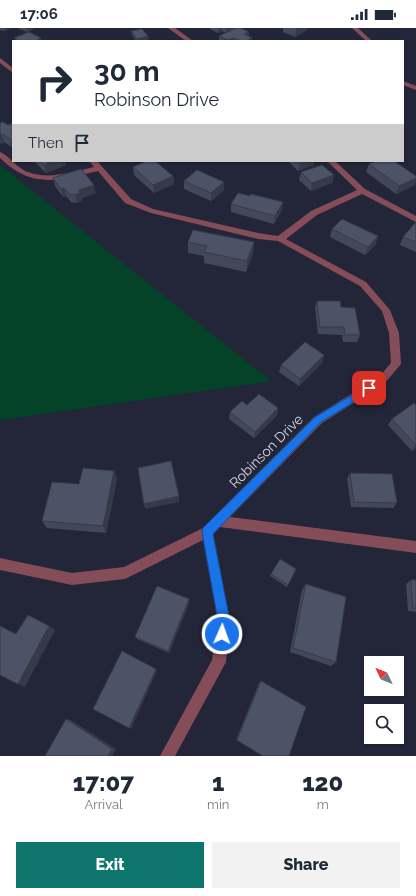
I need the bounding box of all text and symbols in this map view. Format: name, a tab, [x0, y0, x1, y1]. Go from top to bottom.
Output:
text: 17:06	[20, 5, 58, 23]
text: 30 m	[94, 55, 160, 88]
icon: right	[28, 56, 80, 108]
text: Robinson Drive	[94, 89, 219, 110]
icon: arrive	[71, 132, 93, 154]
text: Then	[28, 134, 63, 152]
pin	[352, 371, 386, 405]
icon: arrive	[358, 377, 380, 399]
street label: Robinson Drive	[226, 411, 306, 491]
position arrow	[201, 613, 243, 655]
north arrow	[364, 656, 404, 696]
map controls	[364, 656, 404, 744]
button: search	[364, 704, 404, 744]
text: 17:07	[73, 768, 134, 797]
text: 1	[212, 768, 224, 797]
text: 120	[302, 768, 343, 797]
text: Arrival	[84, 797, 123, 812]
text: min	[207, 797, 229, 812]
text: m	[317, 797, 329, 812]
button: Exit	[16, 842, 204, 888]
button: Share	[212, 842, 400, 888]

